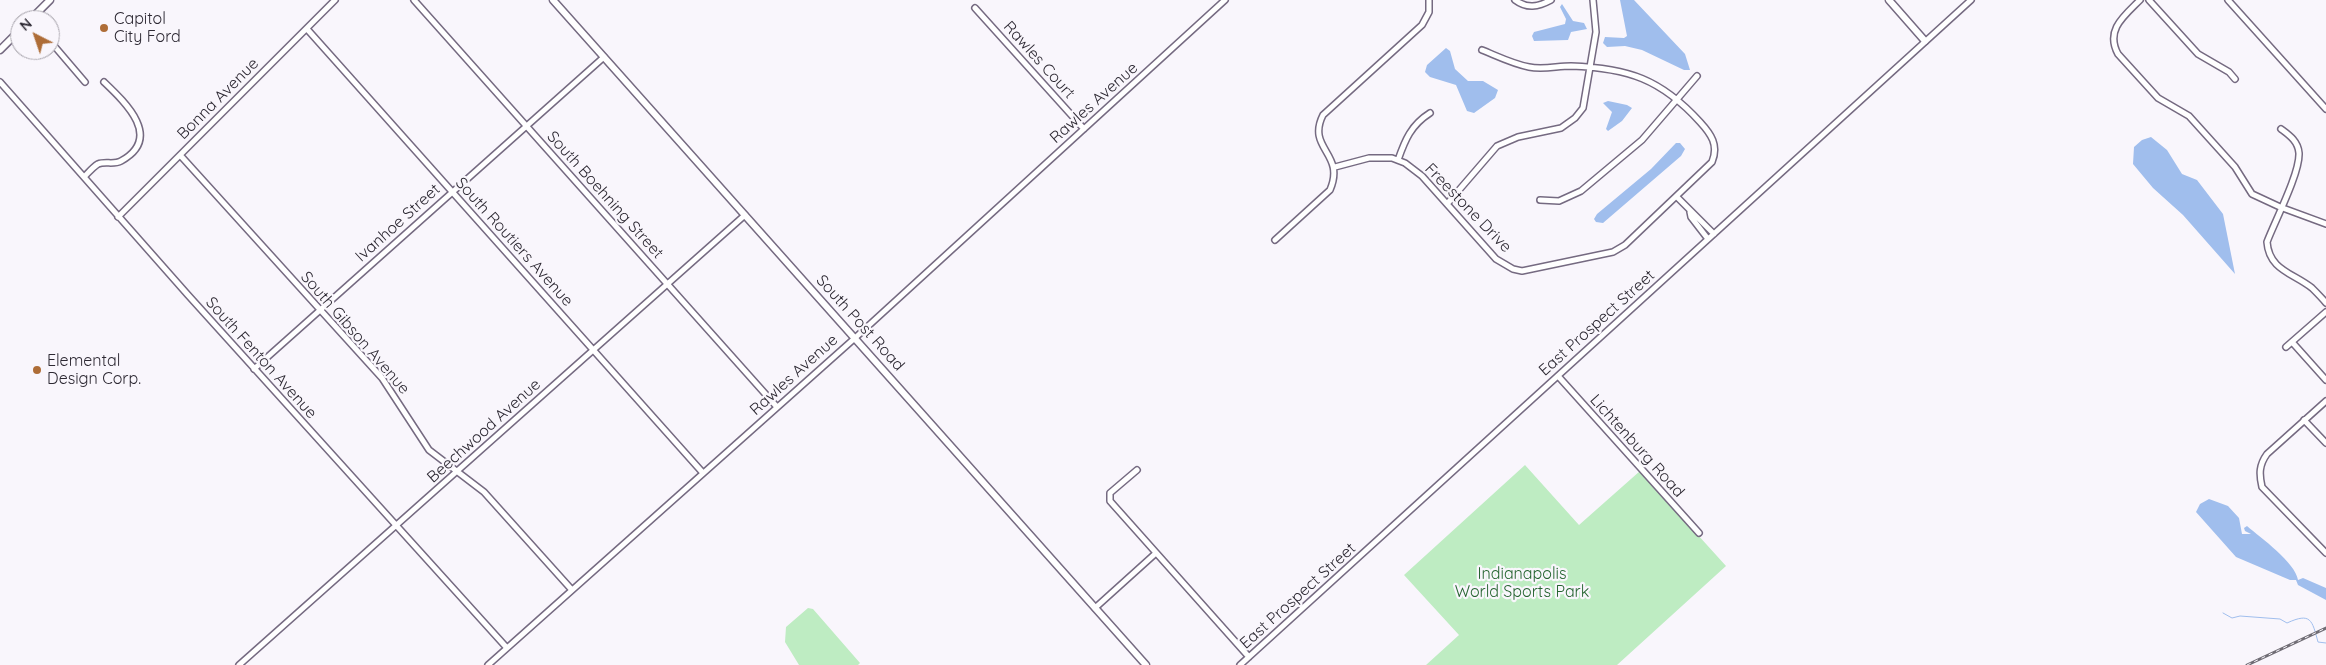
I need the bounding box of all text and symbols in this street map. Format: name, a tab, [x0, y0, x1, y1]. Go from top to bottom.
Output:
place label: Capitol City Ford	[114, 9, 181, 47]
north arrow	[10, 10, 60, 60]
text: N	[16, 14, 36, 35]
street label: Rawles Court	[999, 17, 1079, 103]
marker: Capitol City Ford	[98, 22, 110, 34]
street label: Bonna Avenue	[173, 54, 263, 144]
street label: Rawles Avenue	[1046, 59, 1142, 147]
street label: South Boehning Street	[543, 127, 667, 263]
street label: Freestone Drive	[1421, 159, 1515, 257]
street label: South Routiers Avenue	[451, 174, 577, 310]
street label: Ivanhoe Street	[352, 180, 444, 266]
street label: East Prospect Street	[1535, 266, 1659, 380]
street label: South Gibson Avenue	[296, 268, 414, 398]
street label: South Post Road	[812, 271, 908, 375]
street label: South Fenton Avenue	[201, 293, 321, 423]
street label: Rawles Avenue	[746, 331, 842, 419]
place label: Elemental Design Corp.	[47, 351, 141, 389]
marker: Elemental Design Corp.	[31, 364, 43, 376]
street label: Beechwood Avenue	[423, 375, 545, 487]
street label: Lichtenburg Road	[1586, 391, 1688, 501]
street label: East Prospect Street	[1236, 539, 1360, 653]
park label: Indianapolis World Sports Park	[1455, 564, 1589, 602]

